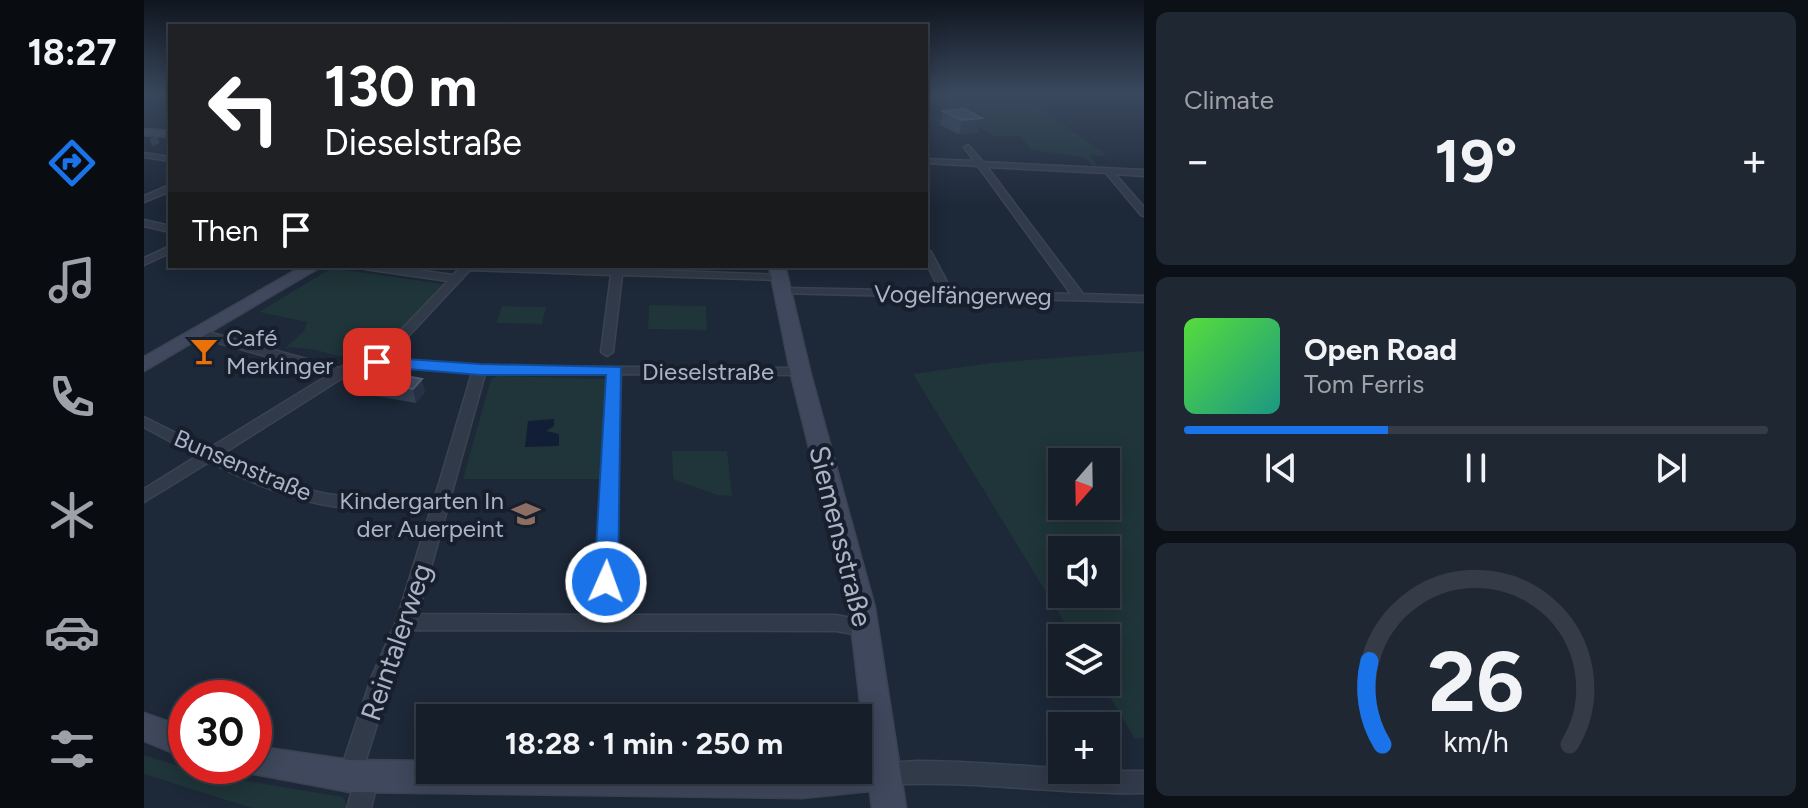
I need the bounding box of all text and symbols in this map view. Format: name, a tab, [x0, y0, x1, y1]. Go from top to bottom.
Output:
text: 18:27	[28, 31, 116, 74]
text: 130 m	[324, 53, 477, 120]
icon: left	[192, 56, 296, 160]
text: Climate	[1184, 84, 1274, 116]
text: Dieselstraße	[324, 121, 522, 164]
text: 19°	[1435, 125, 1517, 197]
text: −	[1184, 134, 1211, 187]
text: +	[1741, 134, 1768, 187]
icon: directions	[44, 135, 100, 191]
icon: arrive	[274, 208, 318, 252]
text: Then	[192, 212, 258, 249]
icon: music	[44, 252, 100, 308]
street label: Vogelfängerweg	[874, 279, 1052, 311]
place label: Café Merkinger	[226, 323, 333, 380]
pin	[343, 328, 411, 396]
text: Open Road	[1304, 331, 1457, 368]
bar icon: Café Merkinger	[189, 336, 219, 366]
icon: arrive	[355, 340, 399, 384]
street label: Dieselstraße	[642, 357, 774, 386]
text: Tom Ferris	[1304, 368, 1424, 400]
icon: phone	[44, 369, 100, 425]
street label: Bunsenstraße	[170, 423, 316, 507]
street label: Siemensstraße	[802, 442, 880, 630]
icon: previous	[1259, 446, 1303, 490]
icon: pause	[1454, 446, 1498, 490]
icon: next	[1649, 446, 1693, 490]
north arrow	[1048, 448, 1120, 520]
map controls	[1048, 448, 1120, 784]
place label: Kindergarten In der Auerpeint	[339, 486, 504, 543]
icon: climate	[44, 487, 100, 543]
school or university icon: Kindergarten In der Auerpeint	[511, 499, 541, 529]
button: sound	[1048, 536, 1120, 608]
position arrow	[564, 540, 648, 624]
street label: Reintalerweg	[353, 559, 439, 725]
icon: car	[44, 604, 100, 660]
button: layers	[1048, 624, 1120, 696]
text: 26	[1428, 632, 1524, 732]
speed limit sign: 30	[168, 680, 272, 784]
button: +	[1048, 712, 1120, 784]
icon: filters	[44, 721, 100, 777]
text: 18:28 · 1 min · 250 m	[505, 725, 783, 762]
text: km/h	[1443, 726, 1509, 760]

